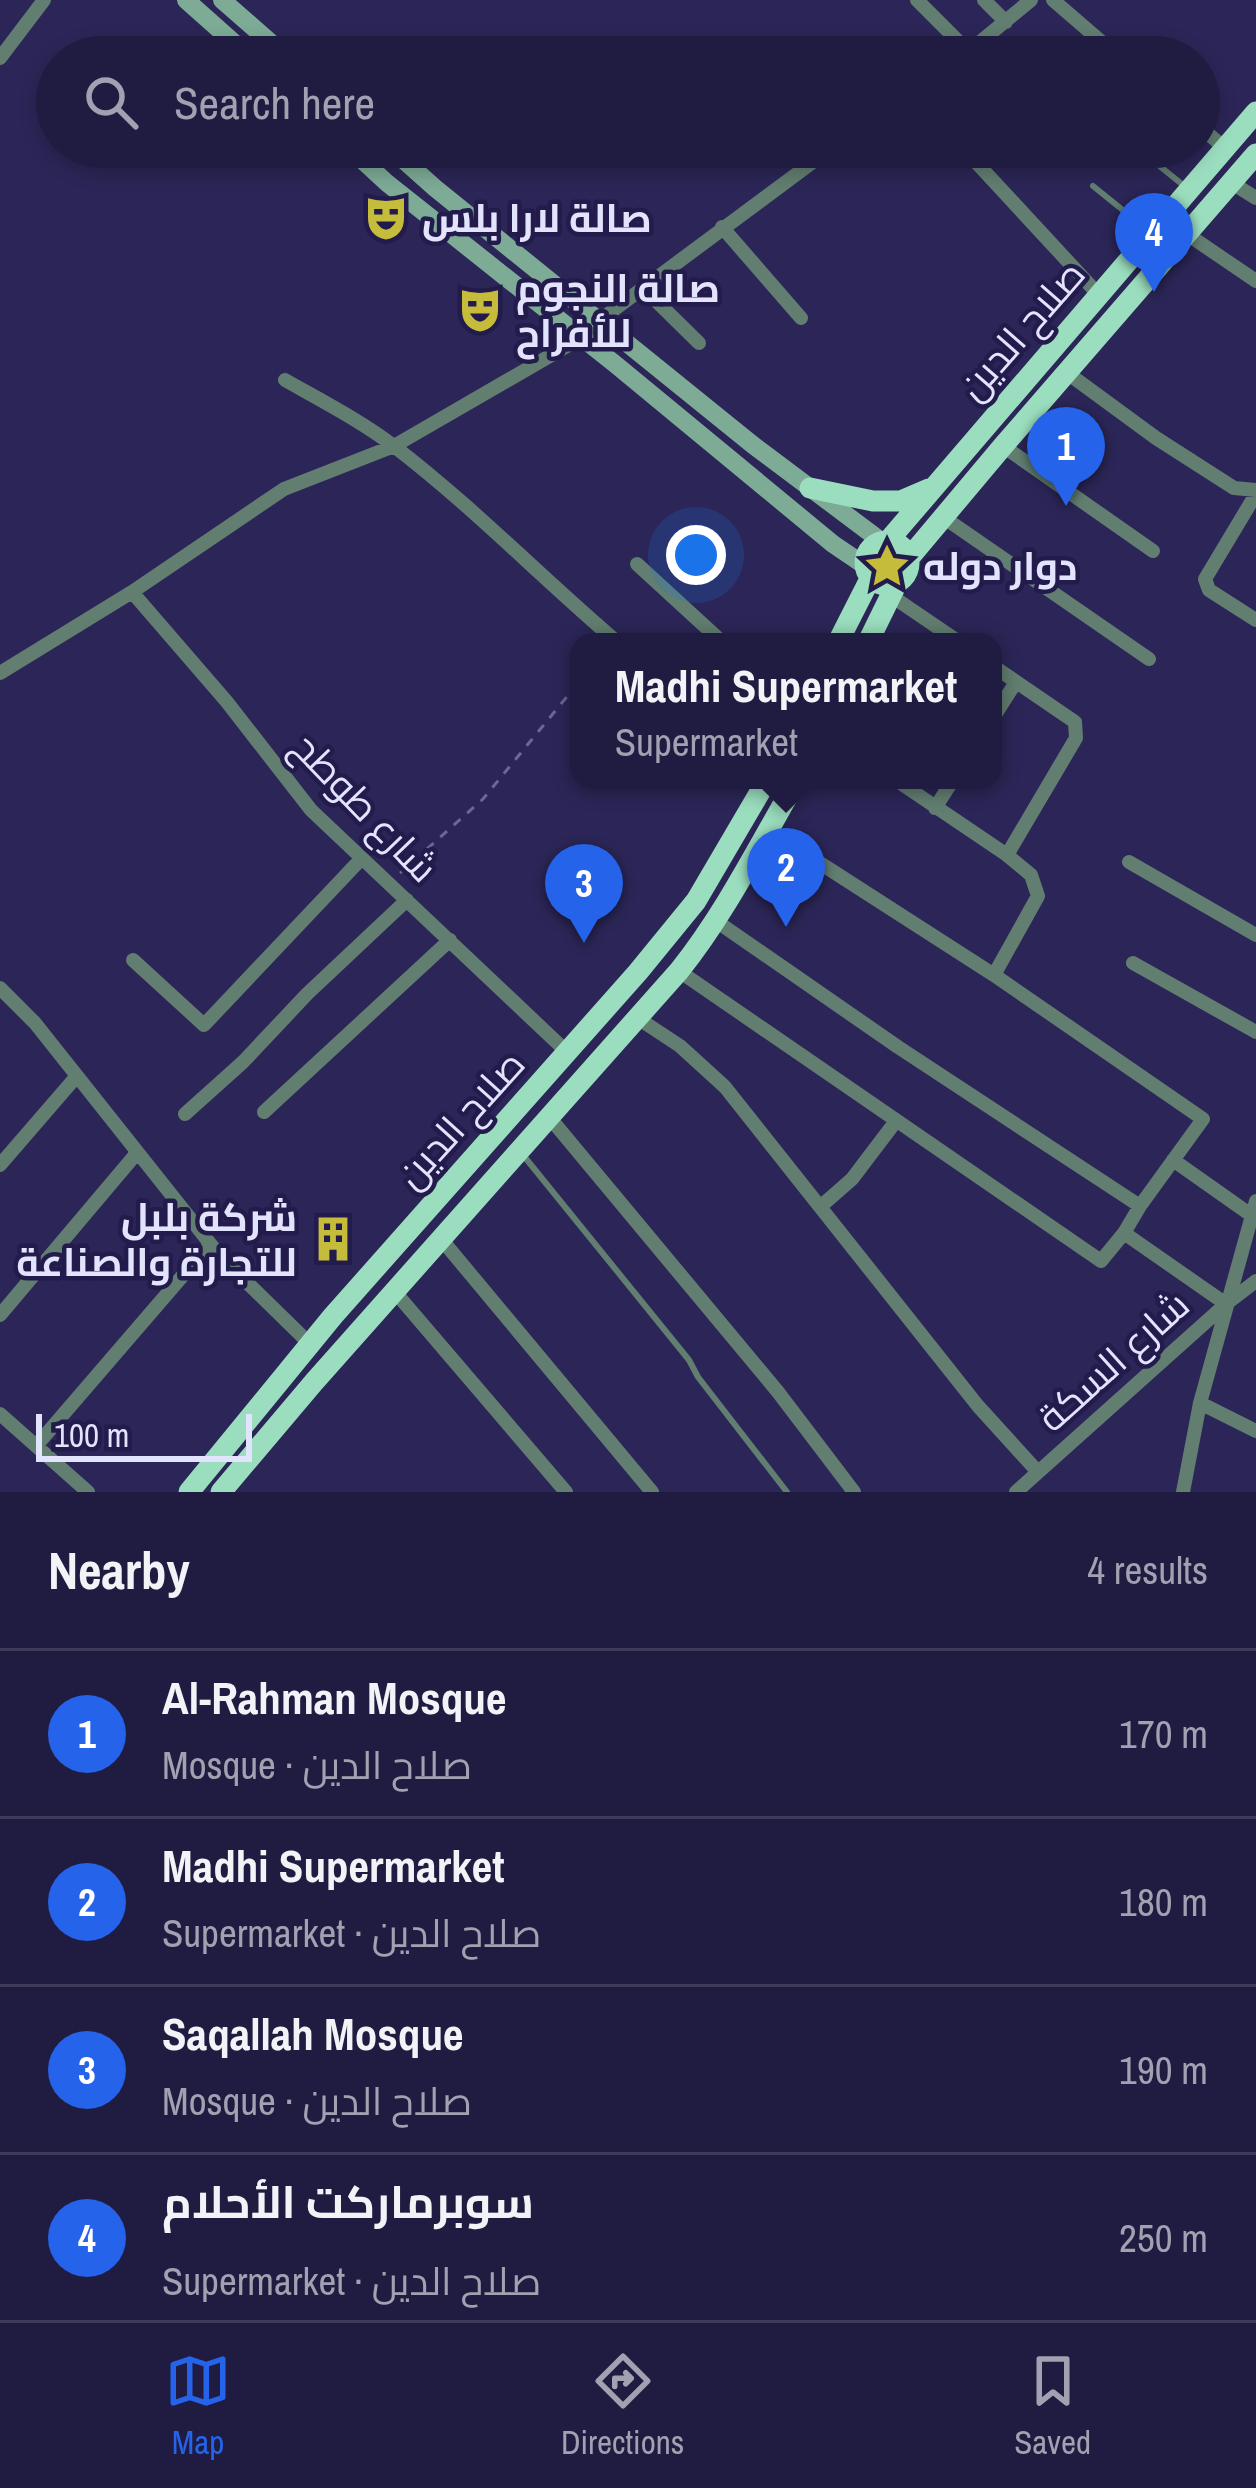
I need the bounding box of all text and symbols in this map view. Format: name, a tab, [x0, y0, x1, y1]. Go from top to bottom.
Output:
search box	[36, 36, 1220, 168]
icon: search	[78, 69, 144, 135]
text: Search here	[174, 72, 375, 133]
place label: صالة لارا بلس	[422, 192, 652, 244]
theatre icon: صالة لارا بلس	[361, 193, 411, 243]
pin: 4	[1115, 193, 1193, 292]
street label: صلاح الدين	[946, 249, 1097, 412]
place label: صالة النجوم للأفراح	[516, 262, 720, 360]
theatre icon: صالة النجوم للأفراح	[455, 285, 505, 335]
pin: 1	[1027, 407, 1105, 506]
your location	[666, 525, 726, 585]
place label: دوار دوله	[923, 540, 1077, 592]
place icon: دوار دوله	[862, 541, 912, 591]
popup	[570, 633, 1002, 789]
text: Madhi Supermarket	[615, 655, 957, 716]
text: Supermarket	[615, 716, 798, 768]
street label: شارع طوطح	[280, 721, 450, 894]
pin: 2	[747, 828, 825, 927]
pin: 3	[545, 844, 623, 943]
street label: صلاح الدين	[384, 1039, 537, 1200]
place label: شركة بلبل للتجارة والصناعة	[16, 1191, 297, 1288]
building icon: شركة بلبل للتجارة والصناعة	[308, 1214, 358, 1264]
street label: شارع السكة	[1026, 1279, 1201, 1444]
scale bar	[36, 1408, 252, 1461]
text: 100 m	[54, 1413, 129, 1457]
text: Nearby	[48, 1536, 190, 1605]
text: 4 results	[1087, 1544, 1208, 1596]
text: Al-Rahman Mosque	[162, 1667, 506, 1728]
text: 1	[78, 1708, 96, 1760]
text: 170 m	[1119, 1708, 1208, 1760]
text: Mosque · صلاح الدين	[162, 1739, 472, 1791]
text: Madhi Supermarket	[162, 1835, 504, 1896]
text: 2	[78, 1876, 96, 1928]
text: 180 m	[1119, 1876, 1208, 1928]
text: Supermarket · صلاح الدين	[162, 1907, 541, 1959]
text: Saqallah Mosque	[162, 2003, 463, 2064]
text: 3	[78, 2044, 96, 2096]
text: 190 m	[1119, 2044, 1208, 2096]
text: Mosque · صلاح الدين	[162, 2075, 472, 2127]
text: سوبرماركت الأحلام	[162, 2171, 534, 2232]
text: 4	[78, 2212, 96, 2264]
text: 250 m	[1119, 2212, 1208, 2264]
text: Supermarket · صلاح الدين	[162, 2255, 541, 2307]
tab: Map	[165, 2348, 231, 2464]
tab: Directions	[561, 2348, 684, 2464]
tab: Saved	[1014, 2348, 1091, 2464]

